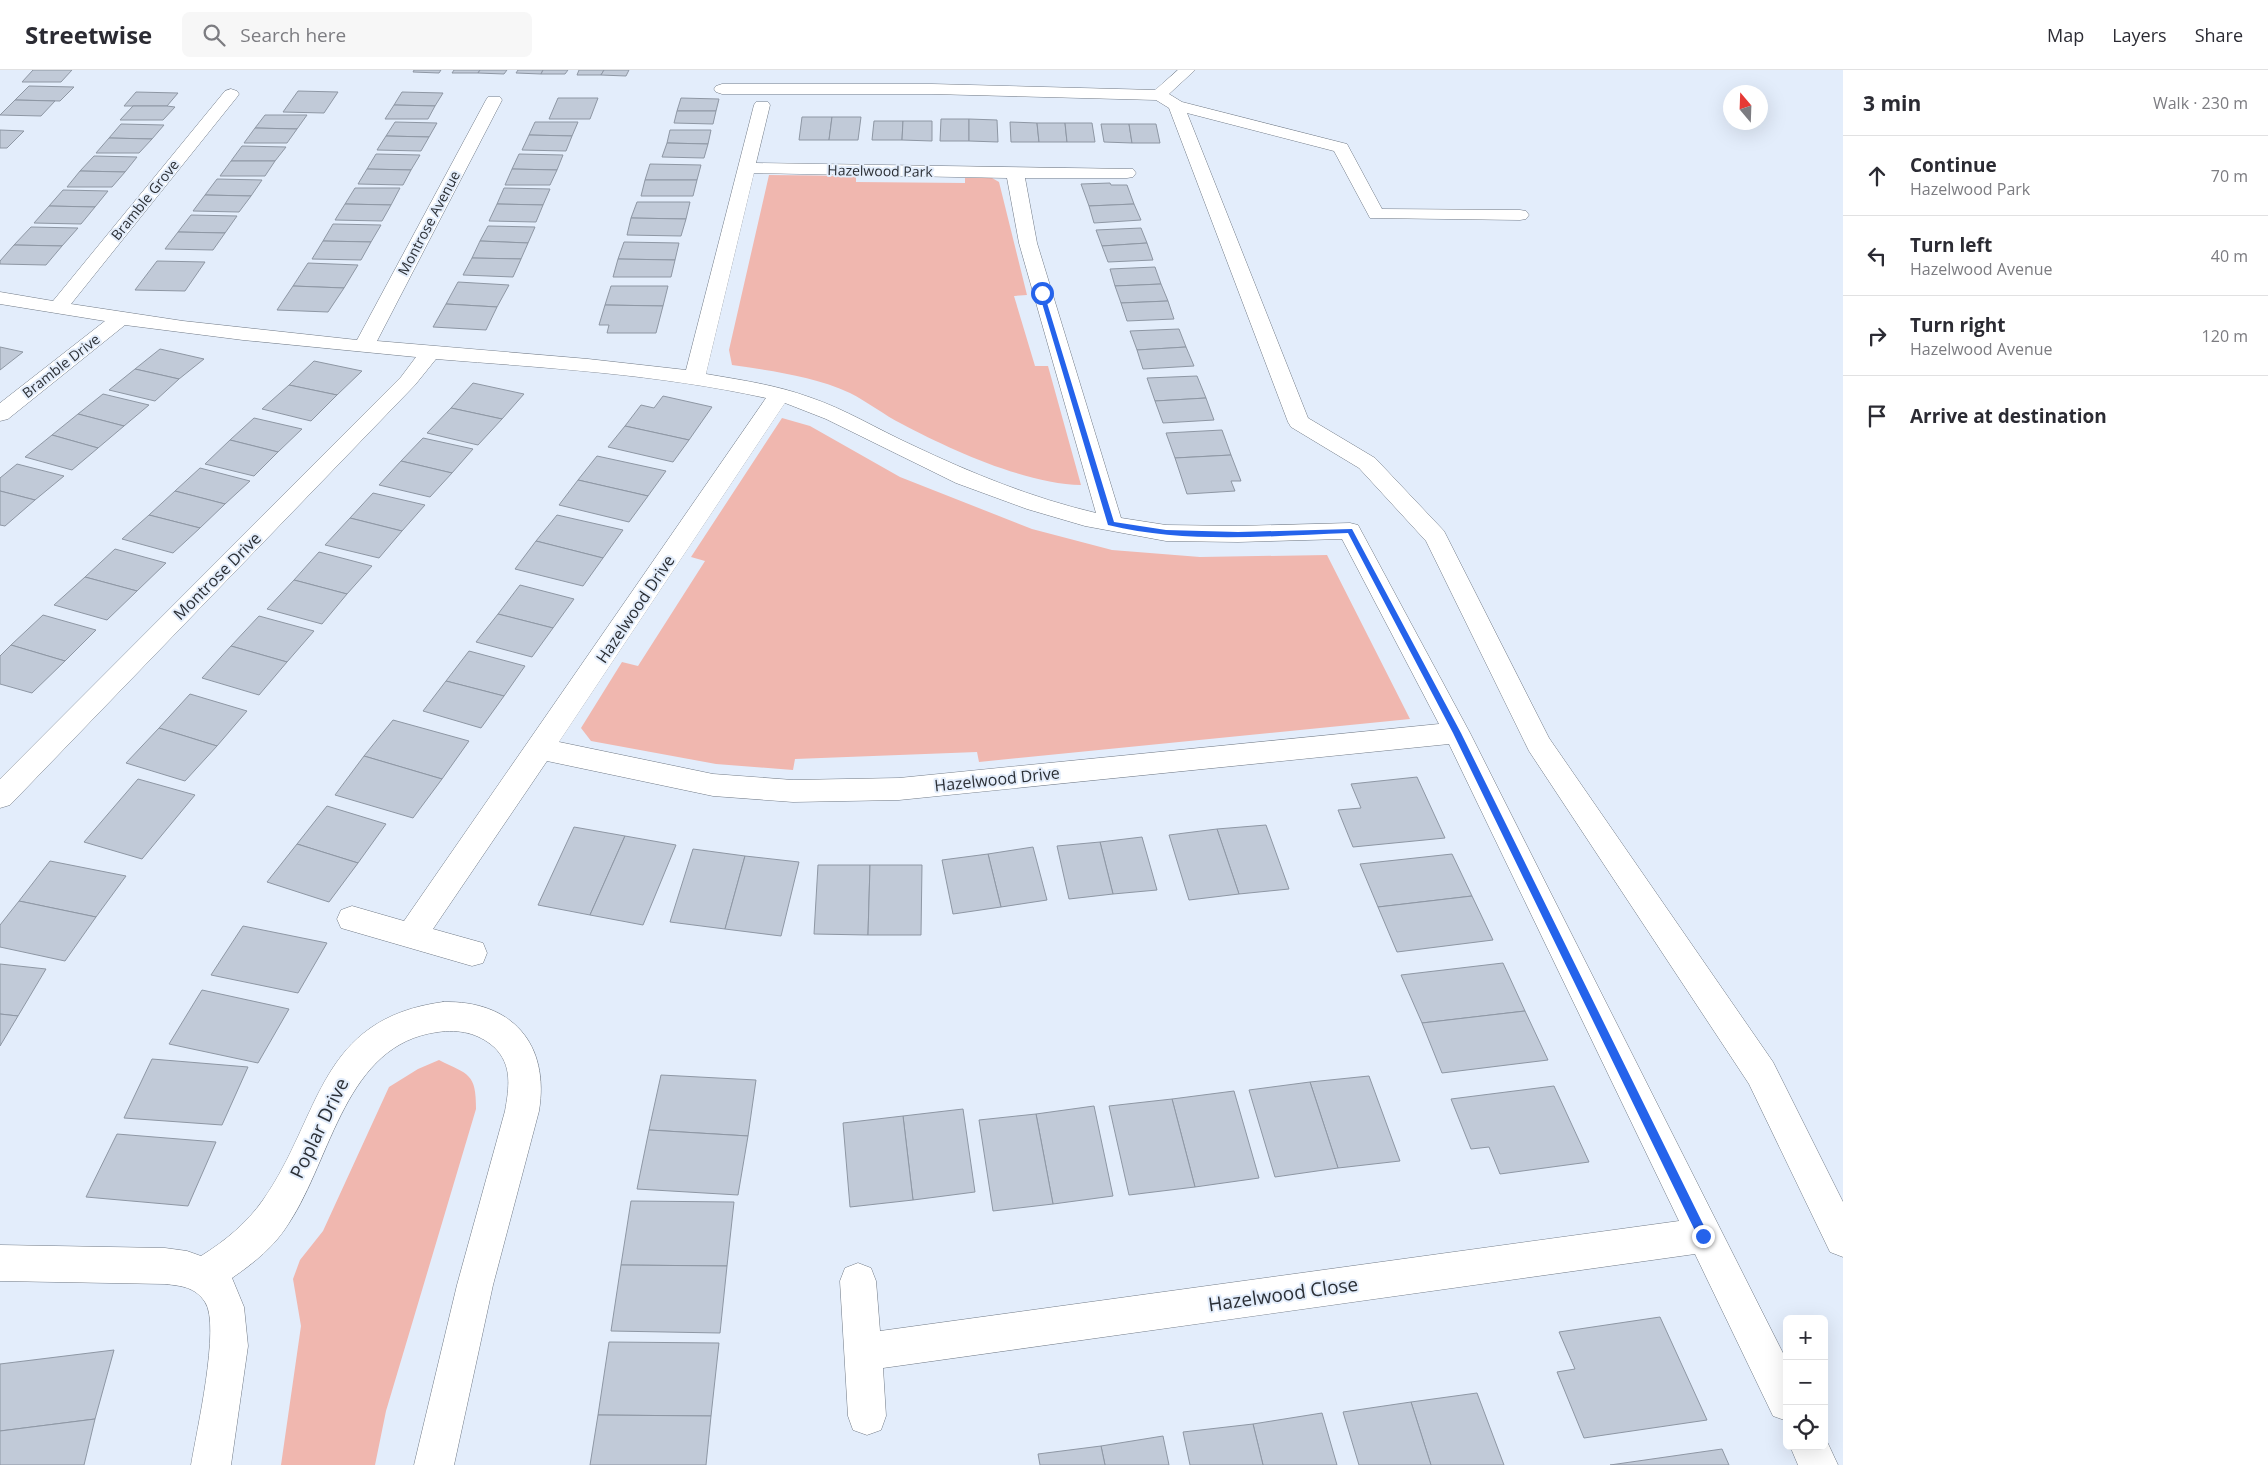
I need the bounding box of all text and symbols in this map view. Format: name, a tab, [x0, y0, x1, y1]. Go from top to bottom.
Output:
search box	[182, 12, 532, 57]
text: Streetwise	[25, 18, 152, 51]
icon: search	[200, 21, 228, 49]
text: Search here	[240, 22, 346, 48]
text: Map	[2047, 23, 2084, 47]
text: Layers	[2112, 23, 2167, 47]
text: Share	[2195, 23, 2243, 47]
north arrow	[1723, 85, 1768, 130]
text: 3 min	[1863, 89, 1921, 117]
text: Walk · 230 m	[2153, 92, 2248, 114]
text: Continue	[1910, 152, 1997, 178]
street label: Bramble Grove	[106, 155, 183, 244]
street label: Hazelwood Park	[827, 160, 933, 181]
icon: ahead	[1863, 162, 1891, 190]
text: 70 m	[2211, 165, 2248, 187]
street label: Montrose Avenue	[393, 167, 464, 278]
text: Hazelwood Park	[1910, 178, 2030, 200]
text: Turn left	[1910, 232, 1992, 258]
icon: left	[1863, 242, 1891, 270]
text: 40 m	[2211, 245, 2248, 267]
text: Hazelwood Avenue	[1910, 258, 2053, 280]
route start	[1031, 282, 1054, 305]
text: Turn right	[1910, 312, 2005, 338]
icon: right	[1863, 322, 1891, 350]
text: 120 m	[2202, 325, 2248, 347]
street label: Bramble Drive	[18, 329, 103, 402]
text: Hazelwood Avenue	[1910, 338, 2053, 360]
icon: arrive	[1863, 402, 1891, 430]
text: Arrive at destination	[1910, 403, 2107, 429]
street label: Montrose Drive	[168, 527, 266, 625]
street label: Hazelwood Drive	[591, 551, 679, 667]
street label: Hazelwood Drive	[933, 761, 1061, 797]
street label: Poplar Drive	[283, 1073, 355, 1183]
route end	[1692, 1225, 1715, 1248]
street label: Hazelwood Close	[1206, 1271, 1360, 1317]
map controls	[1783, 1315, 1828, 1450]
button: +	[1783, 1315, 1828, 1360]
button: −	[1783, 1360, 1828, 1405]
button: locate	[1783, 1405, 1828, 1450]

